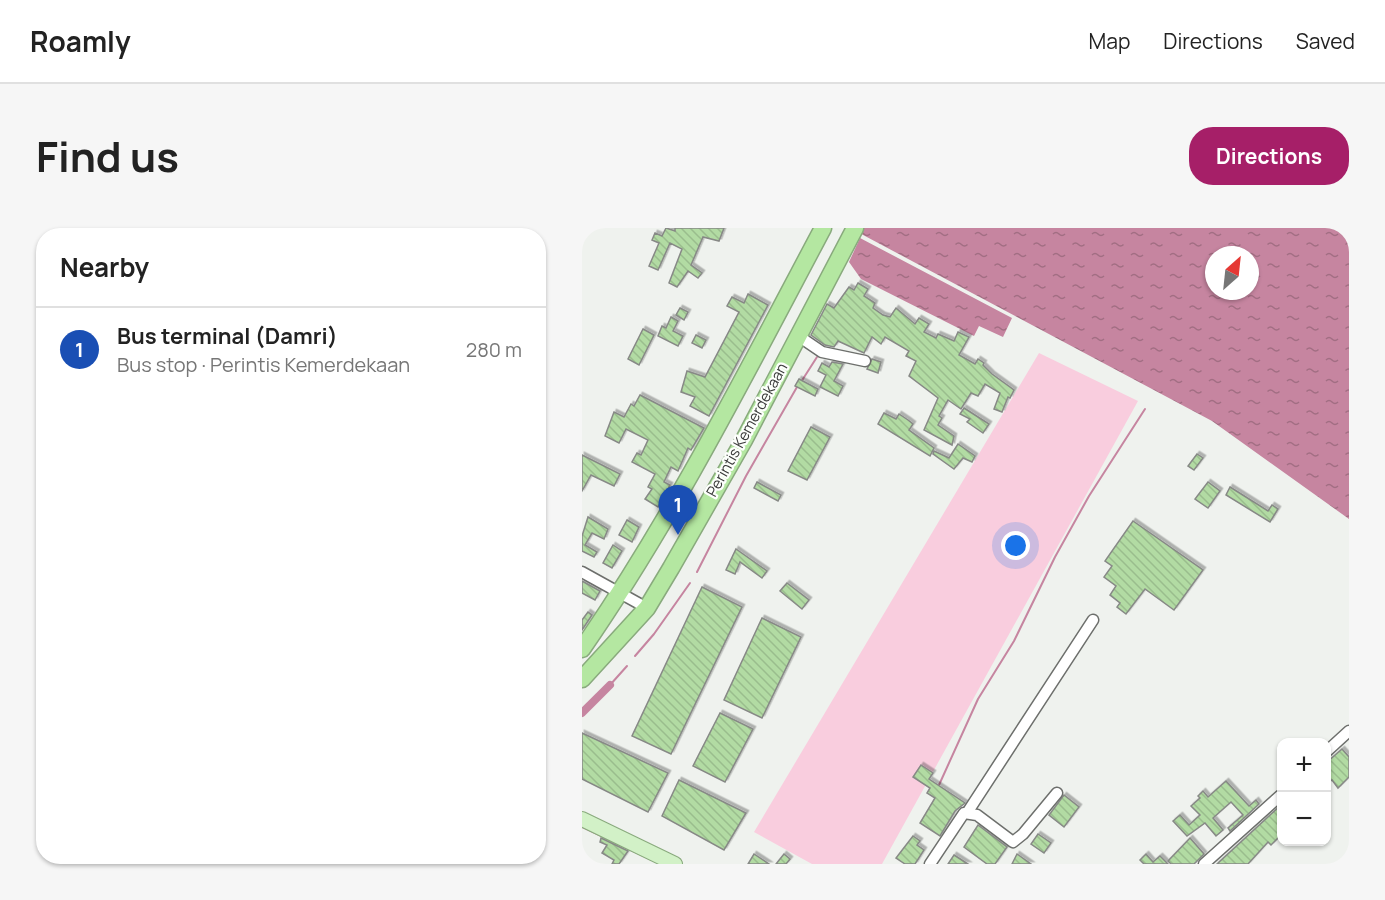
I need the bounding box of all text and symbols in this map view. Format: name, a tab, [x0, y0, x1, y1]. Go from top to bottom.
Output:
text: Roamly	[30, 22, 131, 60]
text: Map	[1089, 27, 1130, 55]
text: Directions	[1163, 27, 1263, 55]
text: Saved	[1296, 27, 1355, 55]
text: Find us	[36, 127, 179, 185]
button: Directions	[1189, 127, 1349, 185]
north arrow	[1205, 246, 1259, 300]
text: Nearby	[60, 249, 149, 285]
text: Bus terminal (Damri)	[117, 321, 338, 351]
text: 1	[75, 336, 84, 363]
text: 280 m	[466, 336, 522, 363]
text: Bus stop · Perintis Kemerdekaan	[117, 351, 410, 378]
street label: Perintis Kemerdekaan	[701, 359, 792, 501]
pin: 1	[658, 486, 698, 535]
your location	[1001, 531, 1030, 560]
map controls	[1277, 738, 1331, 846]
button: +	[1277, 738, 1331, 792]
button: −	[1277, 792, 1331, 846]

